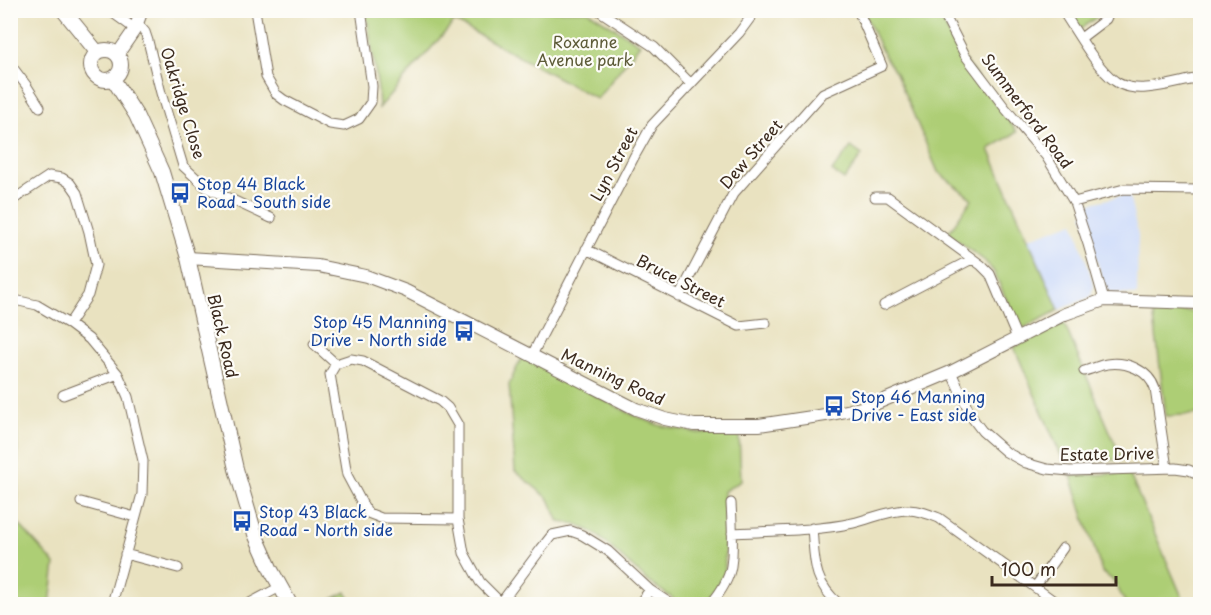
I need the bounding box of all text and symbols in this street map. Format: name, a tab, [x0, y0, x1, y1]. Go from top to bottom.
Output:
park label: Roxanne Avenue park	[537, 29, 633, 71]
street label: Oakridge Close	[156, 44, 212, 162]
street label: Summerford Road	[976, 48, 1079, 173]
street label: Dew Street	[713, 113, 787, 193]
street label: Lyn Street	[583, 122, 643, 205]
place label: Stop 44 Black Road - South side	[197, 171, 331, 213]
bus stop icon: Stop 44 Black Road - South side	[168, 181, 192, 205]
street label: Bruce Street	[633, 247, 730, 313]
street label: Black Road	[203, 291, 245, 380]
place label: Stop 45 Manning Drive - North side	[311, 309, 447, 351]
bus stop icon: Stop 45 Manning Drive - North side	[452, 319, 476, 343]
street label: Manning Road	[558, 342, 669, 411]
place label: Stop 46 Manning Drive - East side	[851, 384, 985, 426]
bus stop icon: Stop 46 Manning Drive - East side	[822, 394, 846, 418]
street label: Estate Drive	[1059, 440, 1155, 466]
place label: Stop 43 Black Road - North side	[259, 499, 393, 541]
bus stop icon: Stop 43 Black Road - North side	[230, 509, 254, 533]
scale bar	[992, 549, 1116, 587]
text: 100 m	[1001, 555, 1056, 582]

